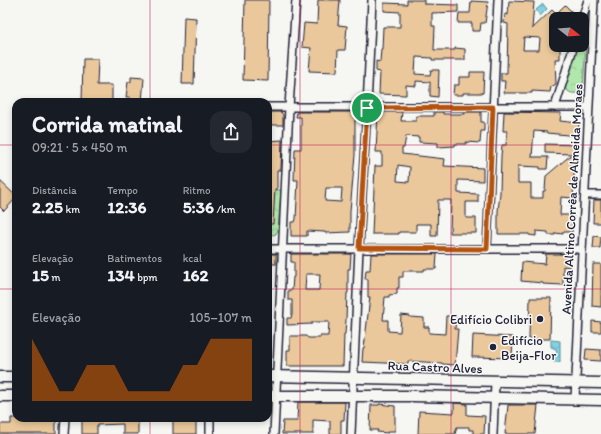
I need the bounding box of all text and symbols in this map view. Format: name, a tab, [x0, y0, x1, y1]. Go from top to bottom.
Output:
north arrow	[549, 12, 589, 52]
map controls	[549, 12, 589, 52]
street label: Avenida Altino Corrêa de Almeida Moraes	[558, 83, 586, 315]
pin	[350, 91, 384, 125]
icon: arrive	[356, 97, 378, 119]
text: Corrida matinal	[32, 111, 182, 138]
button: share	[210, 111, 252, 153]
text: 09:21 · 5 × 450 m	[32, 140, 127, 155]
text: Distância	[32, 184, 77, 197]
text: Tempo	[107, 184, 138, 197]
text: Ritmo	[183, 184, 211, 197]
text: 2.25	[32, 197, 63, 217]
text: 12:36	[107, 197, 147, 217]
text: 5:36	[183, 197, 214, 217]
text: km	[63, 203, 80, 216]
text: /km	[214, 203, 236, 216]
text: Elevação	[32, 252, 73, 265]
text: Batimentos	[107, 252, 162, 265]
text: kcal	[183, 252, 202, 265]
text: 15	[32, 265, 49, 285]
text: 134	[107, 265, 135, 285]
text: 162	[183, 265, 208, 285]
text: m	[49, 271, 61, 284]
text: bpm	[135, 271, 158, 284]
text: Elevação	[32, 310, 81, 325]
text: 105–107 m	[190, 310, 252, 325]
place label: Edifício Colibri	[450, 312, 532, 327]
marker: Edifício Colibri	[535, 314, 545, 324]
place label: Edifício Beija-Flor	[501, 333, 557, 363]
marker: Edifício Beija-Flor	[488, 342, 498, 352]
street label: Rua Castro Alves	[387, 358, 483, 376]

